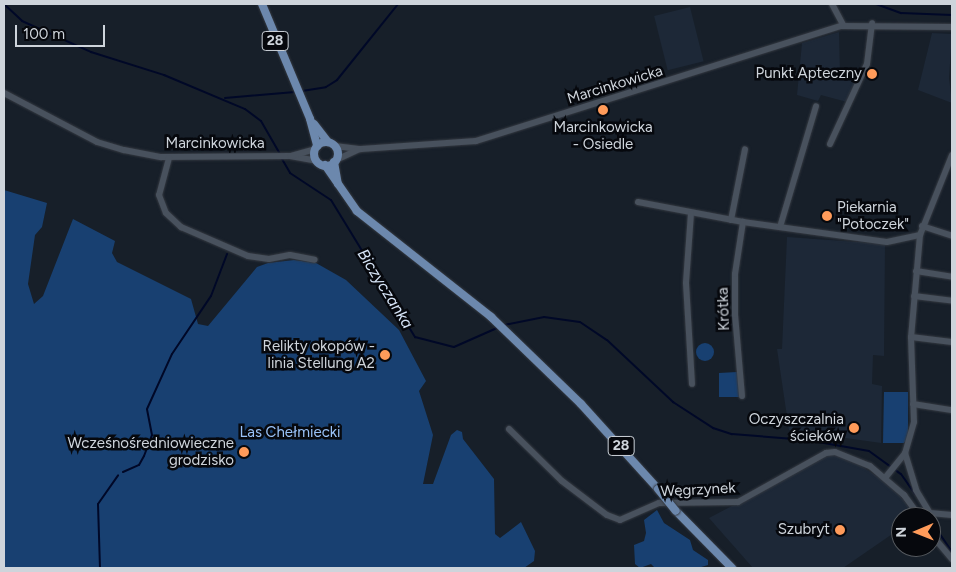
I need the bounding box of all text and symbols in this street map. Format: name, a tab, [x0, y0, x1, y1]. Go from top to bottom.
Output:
scale bar	[18, 15, 108, 47]
text: 100 m	[23, 25, 65, 43]
road number: 28	[261, 29, 289, 52]
street label: Marcinkowicka	[565, 62, 665, 108]
place label: Punkt Apteczny	[756, 65, 862, 83]
marker: Punkt Apteczny	[866, 68, 878, 80]
marker: Marcinkowicka - Osiedle	[597, 104, 609, 116]
place label: Marcinkowicka - Osiedle	[553, 118, 653, 153]
street label: Marcinkowicka	[165, 135, 265, 153]
place label: Piekarnia "Potoczek"	[837, 198, 909, 233]
marker: Piekarnia "Potoczek"	[821, 210, 833, 222]
water label: Biczyczanka	[353, 246, 417, 332]
street label: Krótka	[714, 287, 734, 331]
place label: Relikty okopów - linia Stellung A2	[263, 337, 375, 372]
marker: Relikty okopów - linia Stellung A2	[379, 349, 391, 361]
place label: Oczyszczalnia ścieków	[749, 410, 844, 445]
marker: Oczyszczalnia ścieków	[848, 422, 860, 434]
park label: Las Chełmiecki	[239, 424, 341, 442]
place label: Wcześnośredniowieczne grodzisko	[68, 434, 234, 469]
road number: 28	[607, 434, 635, 458]
marker: Wcześnośredniowieczne grodzisko	[238, 446, 250, 458]
street label: Węgrzynek	[660, 479, 736, 501]
north arrow	[891, 507, 941, 557]
place label: Szubryt	[778, 521, 830, 539]
marker: Szubryt	[834, 524, 846, 536]
text: N	[893, 527, 910, 538]

